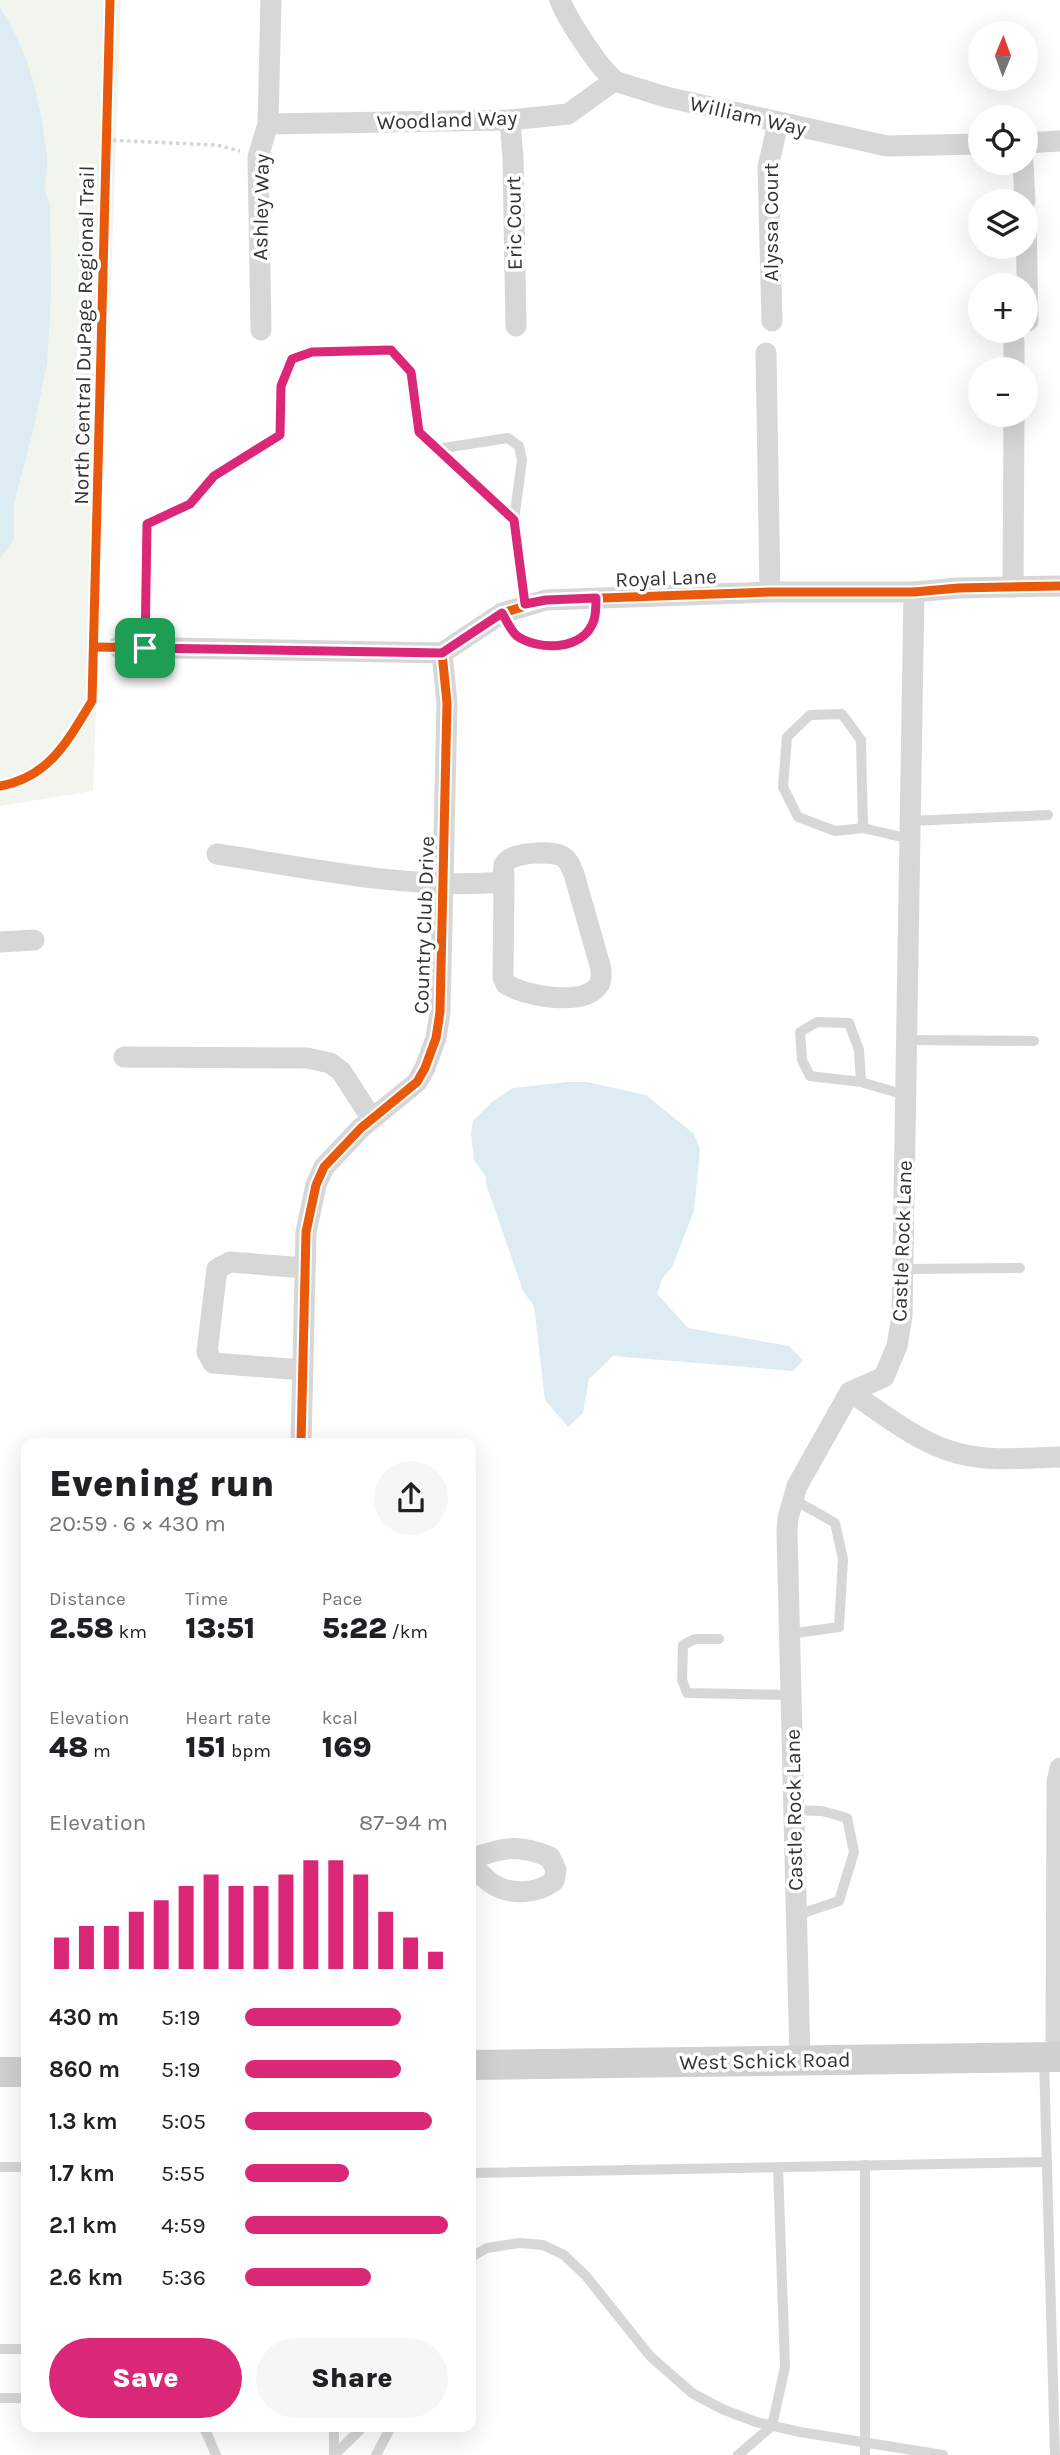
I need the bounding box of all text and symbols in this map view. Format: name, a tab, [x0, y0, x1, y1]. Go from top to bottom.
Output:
north arrow	[968, 21, 1038, 91]
map controls	[968, 21, 1038, 427]
street label: William Way	[687, 91, 809, 141]
button: locate	[968, 105, 1038, 175]
street label: Woodland Way	[376, 106, 518, 134]
street label: Ashley Way	[248, 153, 274, 261]
street label: Alyssa Court	[759, 162, 783, 281]
street label: North Central DuPage Regional Trail	[69, 165, 99, 505]
street label: Eric Court	[501, 176, 527, 270]
button: layers	[968, 189, 1038, 259]
button: +	[968, 273, 1038, 343]
button: −	[968, 357, 1038, 427]
street label: Royal Lane	[615, 564, 717, 592]
pin	[115, 618, 175, 678]
icon: arrive	[126, 629, 164, 667]
street label: Country Club Drive	[409, 836, 439, 1014]
street label: Castle Rock Lane	[887, 1160, 917, 1322]
text: Evening run	[49, 1461, 274, 1506]
button: share	[374, 1461, 448, 1535]
text: 20:59 · 6 × 430 m	[49, 1510, 226, 1537]
text: Distance	[49, 1588, 126, 1610]
text: Time	[185, 1588, 228, 1610]
text: Pace	[322, 1588, 362, 1610]
text: 2.58	[49, 1610, 114, 1646]
text: 13:51	[185, 1610, 255, 1646]
text: 5:22	[322, 1610, 387, 1646]
text: km	[114, 1621, 147, 1643]
text: /km	[387, 1621, 428, 1643]
text: Elevation	[49, 1707, 129, 1729]
text: Heart rate	[185, 1707, 271, 1729]
text: kcal	[322, 1707, 358, 1729]
text: 48	[49, 1729, 88, 1765]
text: 151	[185, 1729, 226, 1765]
text: 169	[322, 1729, 372, 1765]
street label: Castle Rock Lane	[781, 1729, 807, 1891]
text: m	[88, 1740, 111, 1762]
text: bpm	[226, 1740, 271, 1762]
text: Elevation	[49, 1809, 146, 1836]
text: 87–94 m	[359, 1809, 448, 1836]
text: 430 m	[49, 2004, 119, 2031]
text: 5:19	[161, 2004, 200, 2031]
street label: West Schick Road	[679, 2048, 851, 2074]
text: 860 m	[49, 2056, 120, 2083]
text: 5:19	[161, 2056, 200, 2083]
text: 1.3 km	[49, 2108, 118, 2135]
text: 5:05	[161, 2108, 206, 2135]
text: 1.7 km	[49, 2160, 115, 2187]
text: 5:55	[161, 2160, 205, 2187]
text: 2.1 km	[49, 2212, 117, 2239]
text: 4:59	[161, 2212, 205, 2239]
text: 2.6 km	[49, 2264, 123, 2291]
text: 5:36	[161, 2264, 206, 2291]
button: Save	[49, 2338, 242, 2418]
button: Share	[256, 2338, 448, 2418]

